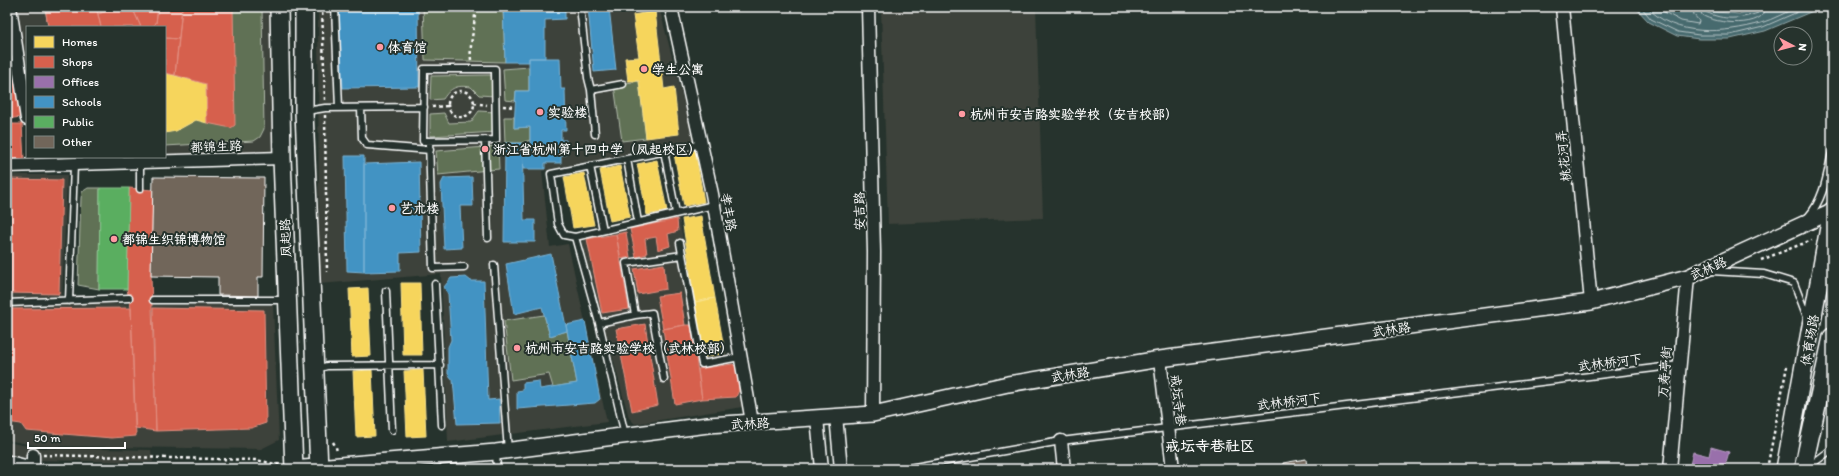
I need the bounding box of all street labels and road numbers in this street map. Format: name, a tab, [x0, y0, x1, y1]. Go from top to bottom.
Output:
street label: 桃花河弄	[1553, 129, 1574, 183]
street label: 都锦生路	[189, 138, 242, 155]
street label: 安吉路	[852, 191, 867, 231]
street label: 孝丰路	[718, 192, 739, 233]
street label: 凤起路	[277, 218, 294, 258]
street label: 武林路	[1687, 254, 1729, 283]
street label: 体育场路	[1798, 313, 1821, 367]
street label: 武林路	[1371, 319, 1411, 340]
street label: 万寿亭街	[1655, 345, 1674, 399]
street label: 武林桥河下	[1577, 351, 1643, 374]
street label: 武林路	[1050, 364, 1091, 385]
street label: 戒坛寺巷	[1168, 373, 1189, 427]
street label: 武林桥河下	[1256, 390, 1322, 413]
street label: 武林路	[730, 415, 770, 432]

